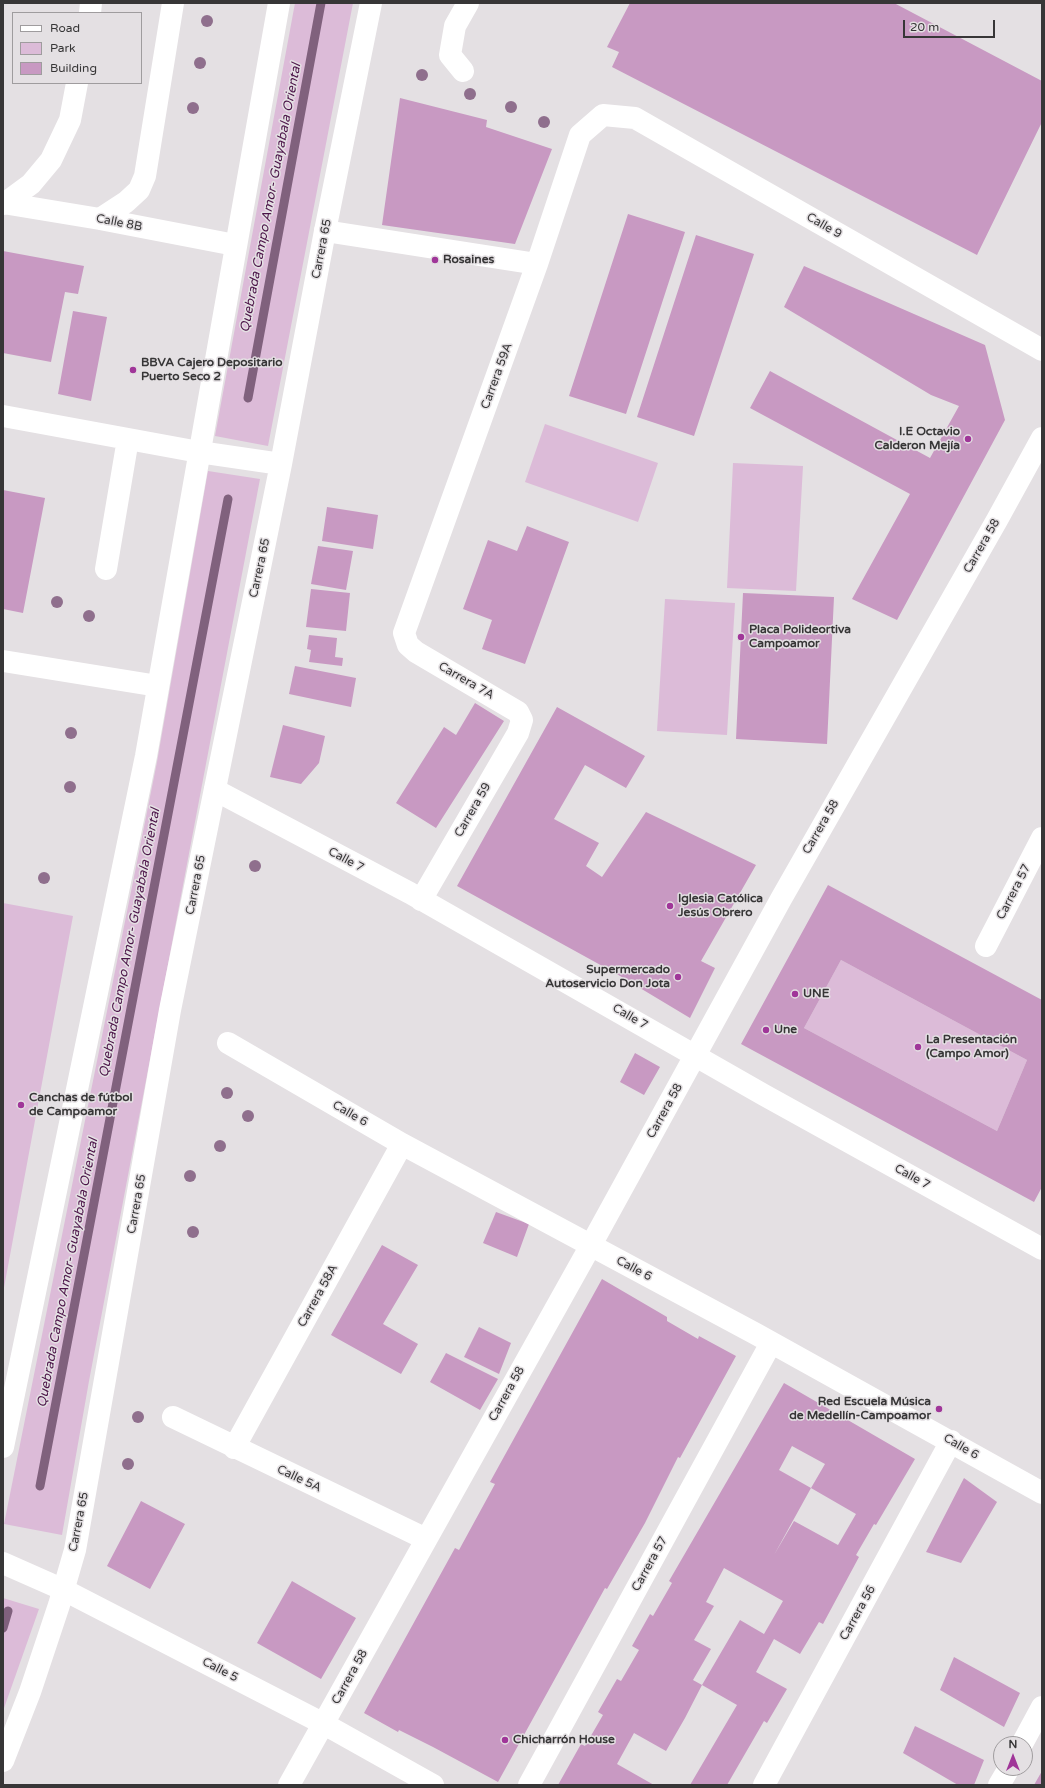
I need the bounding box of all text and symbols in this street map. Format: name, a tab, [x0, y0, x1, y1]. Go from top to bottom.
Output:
legend	[12, 12, 142, 84]
scale bar	[905, 12, 997, 38]
text: 20 m	[910, 20, 939, 34]
text: Road	[50, 21, 80, 35]
text: Park	[50, 41, 76, 55]
text: Building	[50, 61, 97, 75]
water label: Quebrada Campo Amor- Guayabala Oriental	[237, 62, 305, 334]
street label: Calle 9	[804, 210, 844, 242]
street label: Calle 8B	[95, 211, 143, 235]
street label: Carrera 65	[309, 218, 335, 280]
place label: Rosaines	[443, 253, 494, 267]
marker: Rosaines	[430, 255, 440, 265]
street label: Carrera 59A	[478, 341, 516, 411]
place label: BBVA Cajero Depositario Puerto Seco 2	[141, 356, 283, 384]
marker: BBVA Cajero Depositario Puerto Seco 2	[128, 365, 138, 375]
place label: I.E Octavio Calderon Mejía	[874, 425, 960, 453]
marker: I.E Octavio Calderon Mejía	[963, 434, 973, 444]
street label: Carrera 58	[961, 516, 1003, 576]
street label: Carrera 65	[247, 537, 273, 599]
place label: Placa Polideortiva Campoamor	[749, 623, 851, 651]
marker: Placa Polideortiva Campoamor	[736, 632, 746, 642]
street label: Carrera 7A	[436, 659, 496, 703]
street label: Carrera 59	[452, 780, 494, 840]
street label: Carrera 58	[800, 797, 842, 857]
water label: Quebrada Campo Amor- Guayabala Oriental	[96, 807, 164, 1079]
street label: Calle 7	[326, 845, 366, 875]
street label: Carrera 65	[183, 854, 209, 916]
street label: Carrera 57	[994, 862, 1034, 922]
place label: Iglesia Católica Jesús Obrero	[678, 892, 763, 920]
marker: Iglesia Católica Jesús Obrero	[665, 901, 675, 911]
place label: Supermercado Autoservicio Don Jota	[545, 963, 670, 991]
marker: Supermercado Autoservicio Don Jota	[673, 972, 683, 982]
place label: UNE	[803, 987, 829, 1001]
marker: UNE	[790, 989, 800, 999]
street label: Calle 7	[610, 1001, 650, 1033]
place label: Une	[774, 1023, 797, 1037]
marker: Une	[761, 1025, 771, 1035]
place label: La Presentación (Campo Amor)	[926, 1033, 1017, 1061]
marker: La Presentación (Campo Amor)	[913, 1042, 923, 1052]
street label: Carrera 58	[644, 1081, 686, 1141]
place label: Canchas de fútbol de Campoamor	[29, 1091, 133, 1119]
street label: Calle 6	[330, 1098, 370, 1130]
marker: Canchas de fútbol de Campoamor	[16, 1100, 26, 1110]
water label: Quebrada Campo Amor- Guayabala Oriental	[34, 1137, 102, 1409]
street label: Calle 7	[892, 1161, 932, 1193]
street label: Carrera 65	[125, 1173, 149, 1235]
street label: Calle 6	[614, 1254, 654, 1284]
street label: Carrera 58A	[295, 1262, 341, 1330]
street label: Carrera 58	[486, 1364, 528, 1424]
place label: Red Escuela Música de Medellín-Campoamor	[789, 1395, 931, 1423]
marker: Red Escuela Música de Medellín-Campoamor	[934, 1404, 944, 1414]
street label: Calle 6	[941, 1431, 981, 1463]
street label: Calle 5A	[274, 1462, 324, 1496]
street label: Carrera 65	[66, 1491, 92, 1553]
street label: Carrera 57	[629, 1534, 671, 1594]
street label: Carrera 56	[837, 1583, 879, 1643]
street label: Carrera 58	[329, 1647, 371, 1707]
street label: Calle 5	[200, 1655, 240, 1685]
place label: Chicharrón House	[513, 1733, 615, 1747]
marker: Chicharrón House	[500, 1735, 510, 1745]
north arrow	[993, 1736, 1033, 1776]
text: N	[1009, 1738, 1017, 1751]

